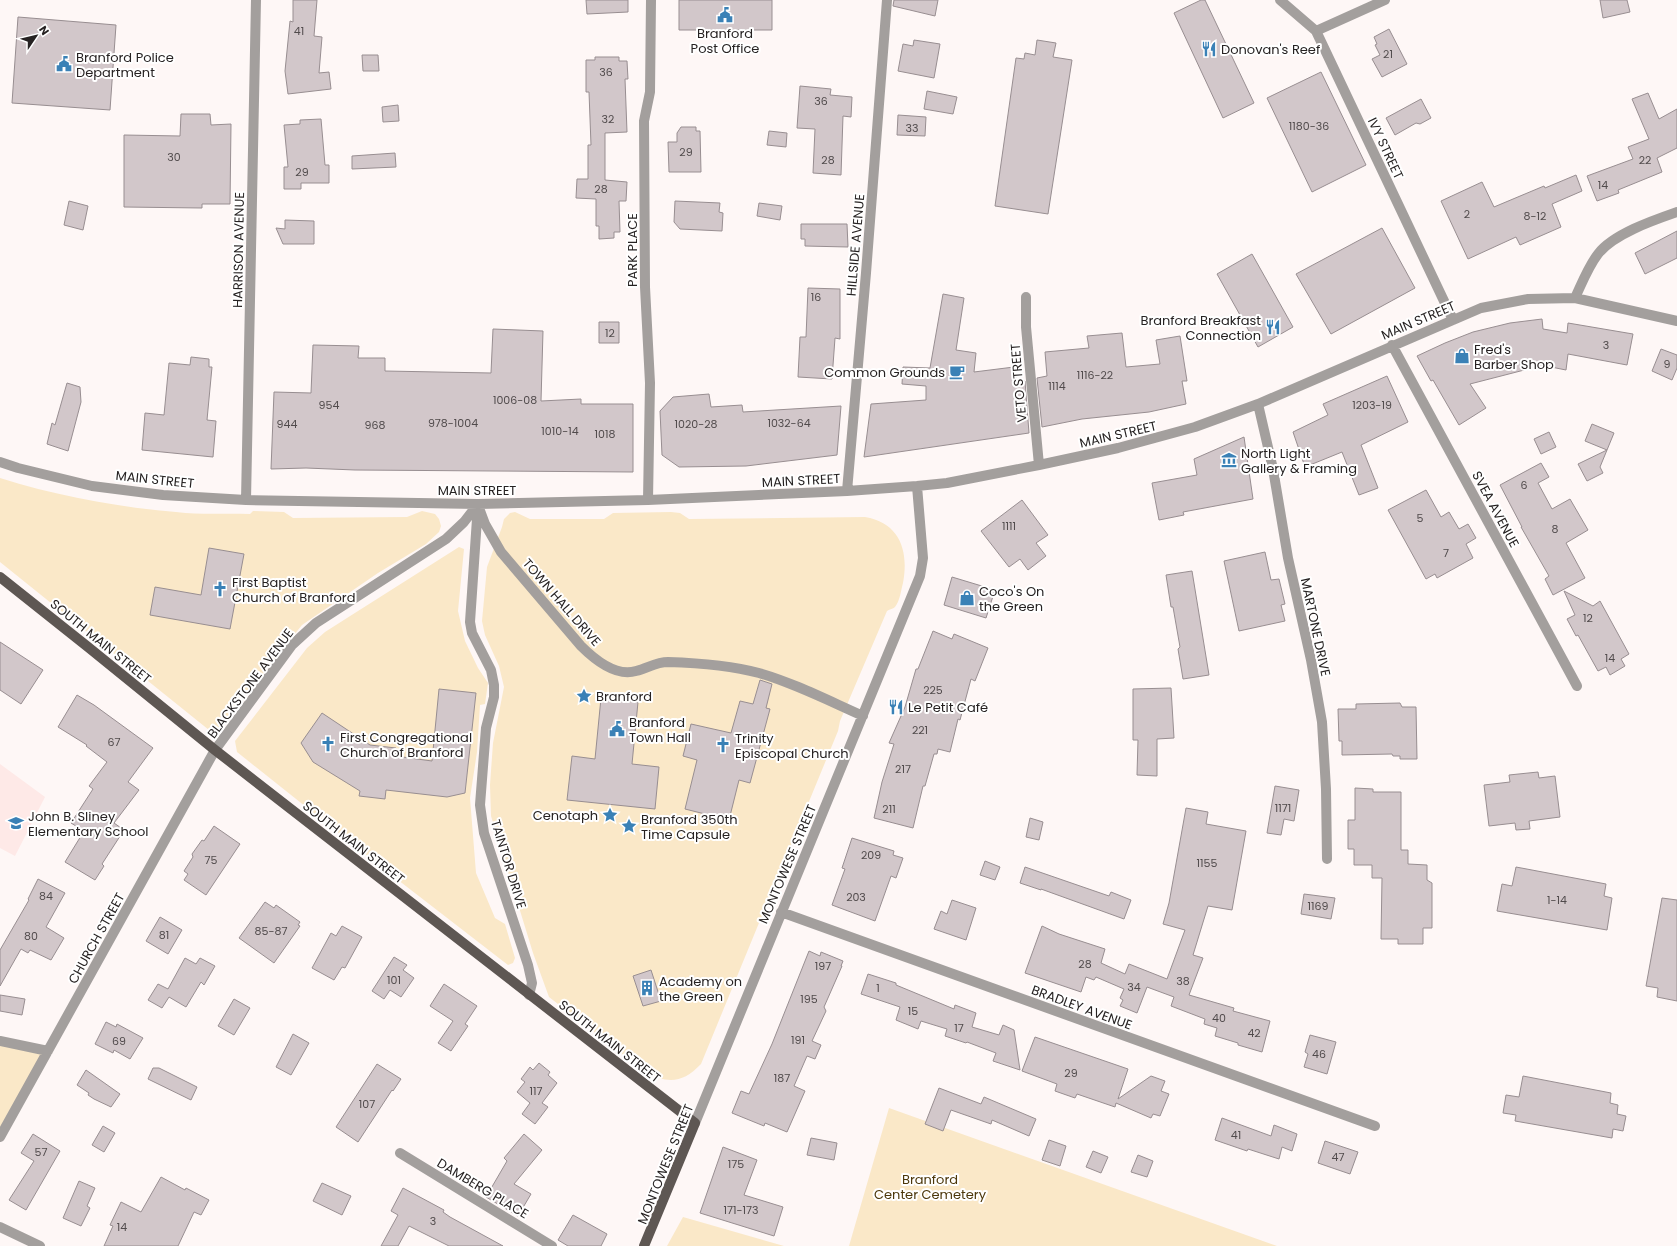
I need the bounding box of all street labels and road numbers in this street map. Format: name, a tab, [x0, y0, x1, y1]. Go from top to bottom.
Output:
street label: IVY STREET	[1363, 114, 1408, 182]
street label: HARRISON AVENUE	[228, 192, 249, 308]
street label: HILLSIDE AVENUE	[842, 193, 869, 297]
street label: PARK PLACE	[623, 213, 642, 287]
street label: MAIN STREET	[1378, 296, 1458, 345]
street label: VETO STREET	[1006, 343, 1031, 423]
street label: MAIN STREET	[1078, 416, 1159, 453]
street label: MAIN STREET	[115, 466, 195, 493]
street label: SVEA AVENUE	[1467, 468, 1524, 551]
street label: MAIN STREET	[761, 469, 841, 492]
street label: MAIN STREET	[438, 481, 516, 500]
street label: TOWN HALL DRIVE	[518, 554, 605, 650]
street label: MARTONE DRIVE	[1296, 576, 1335, 678]
street label: SOUTH MAIN STREET	[46, 595, 155, 688]
street label: BLACKSTONE AVENUE	[203, 624, 298, 742]
street label: SOUTH MAIN STREET	[299, 796, 409, 888]
street label: MONTOWESE STREET	[754, 802, 821, 927]
street label: TAINTOR DRIVE	[486, 817, 531, 911]
street label: CHURCH STREET	[64, 889, 129, 987]
street label: BRADLEY AVENUE	[1029, 980, 1135, 1035]
street label: SOUTH MAIN STREET	[555, 995, 665, 1087]
street label: MONTOWESE STREET	[633, 1101, 698, 1227]
street label: DAMBERG PLACE	[433, 1154, 532, 1223]

